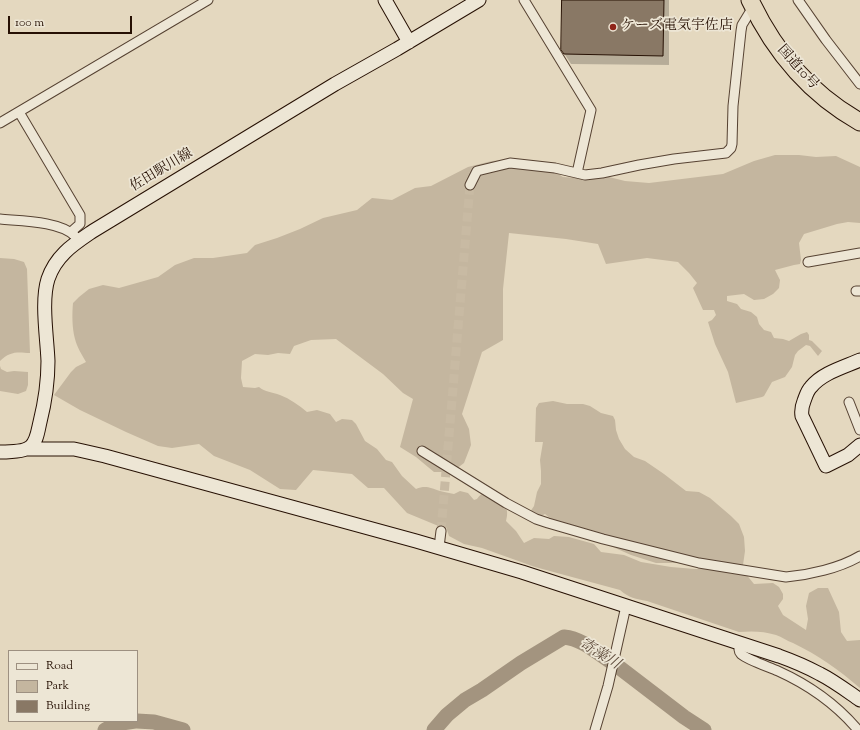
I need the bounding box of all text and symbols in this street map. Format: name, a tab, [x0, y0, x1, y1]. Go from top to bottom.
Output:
scale bar	[10, 8, 134, 34]
text: 100 m	[15, 14, 44, 32]
place label: ケーズ電気宇佐店	[621, 19, 733, 35]
marker: ケーズ電気宇佐店	[608, 22, 618, 32]
street label: 国道10号	[773, 42, 821, 94]
street label: 佐田駅川線	[128, 146, 196, 196]
water label: 寄藻川	[575, 635, 623, 675]
legend	[8, 650, 138, 722]
text: Road	[46, 657, 73, 675]
text: Park	[46, 677, 69, 695]
text: Building	[46, 697, 90, 715]

